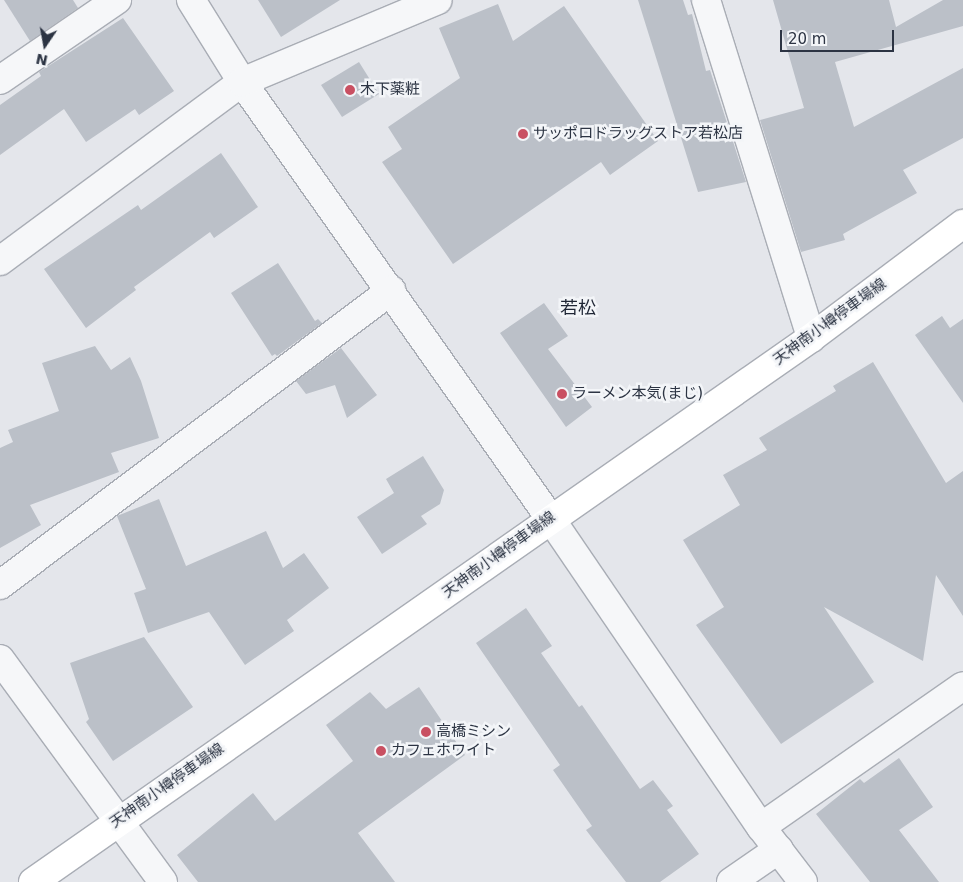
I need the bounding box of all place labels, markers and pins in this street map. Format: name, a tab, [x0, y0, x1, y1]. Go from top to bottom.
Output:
place label: 木下薬粧	[360, 81, 420, 99]
marker: 木下薬粧	[344, 84, 356, 96]
place label: サッポロドラッグストア若松店	[533, 125, 743, 143]
marker: サッポロドラッグストア若松店	[517, 128, 529, 140]
place label: ラーメン本気(まじ)	[572, 385, 704, 403]
marker: ラーメン本気(まじ)	[556, 388, 568, 400]
place label: 高橋ミシン	[436, 723, 511, 741]
marker: 高橋ミシン	[420, 726, 432, 738]
place label: カフェホワイト	[391, 742, 496, 760]
marker: カフェホワイト	[375, 745, 387, 757]

